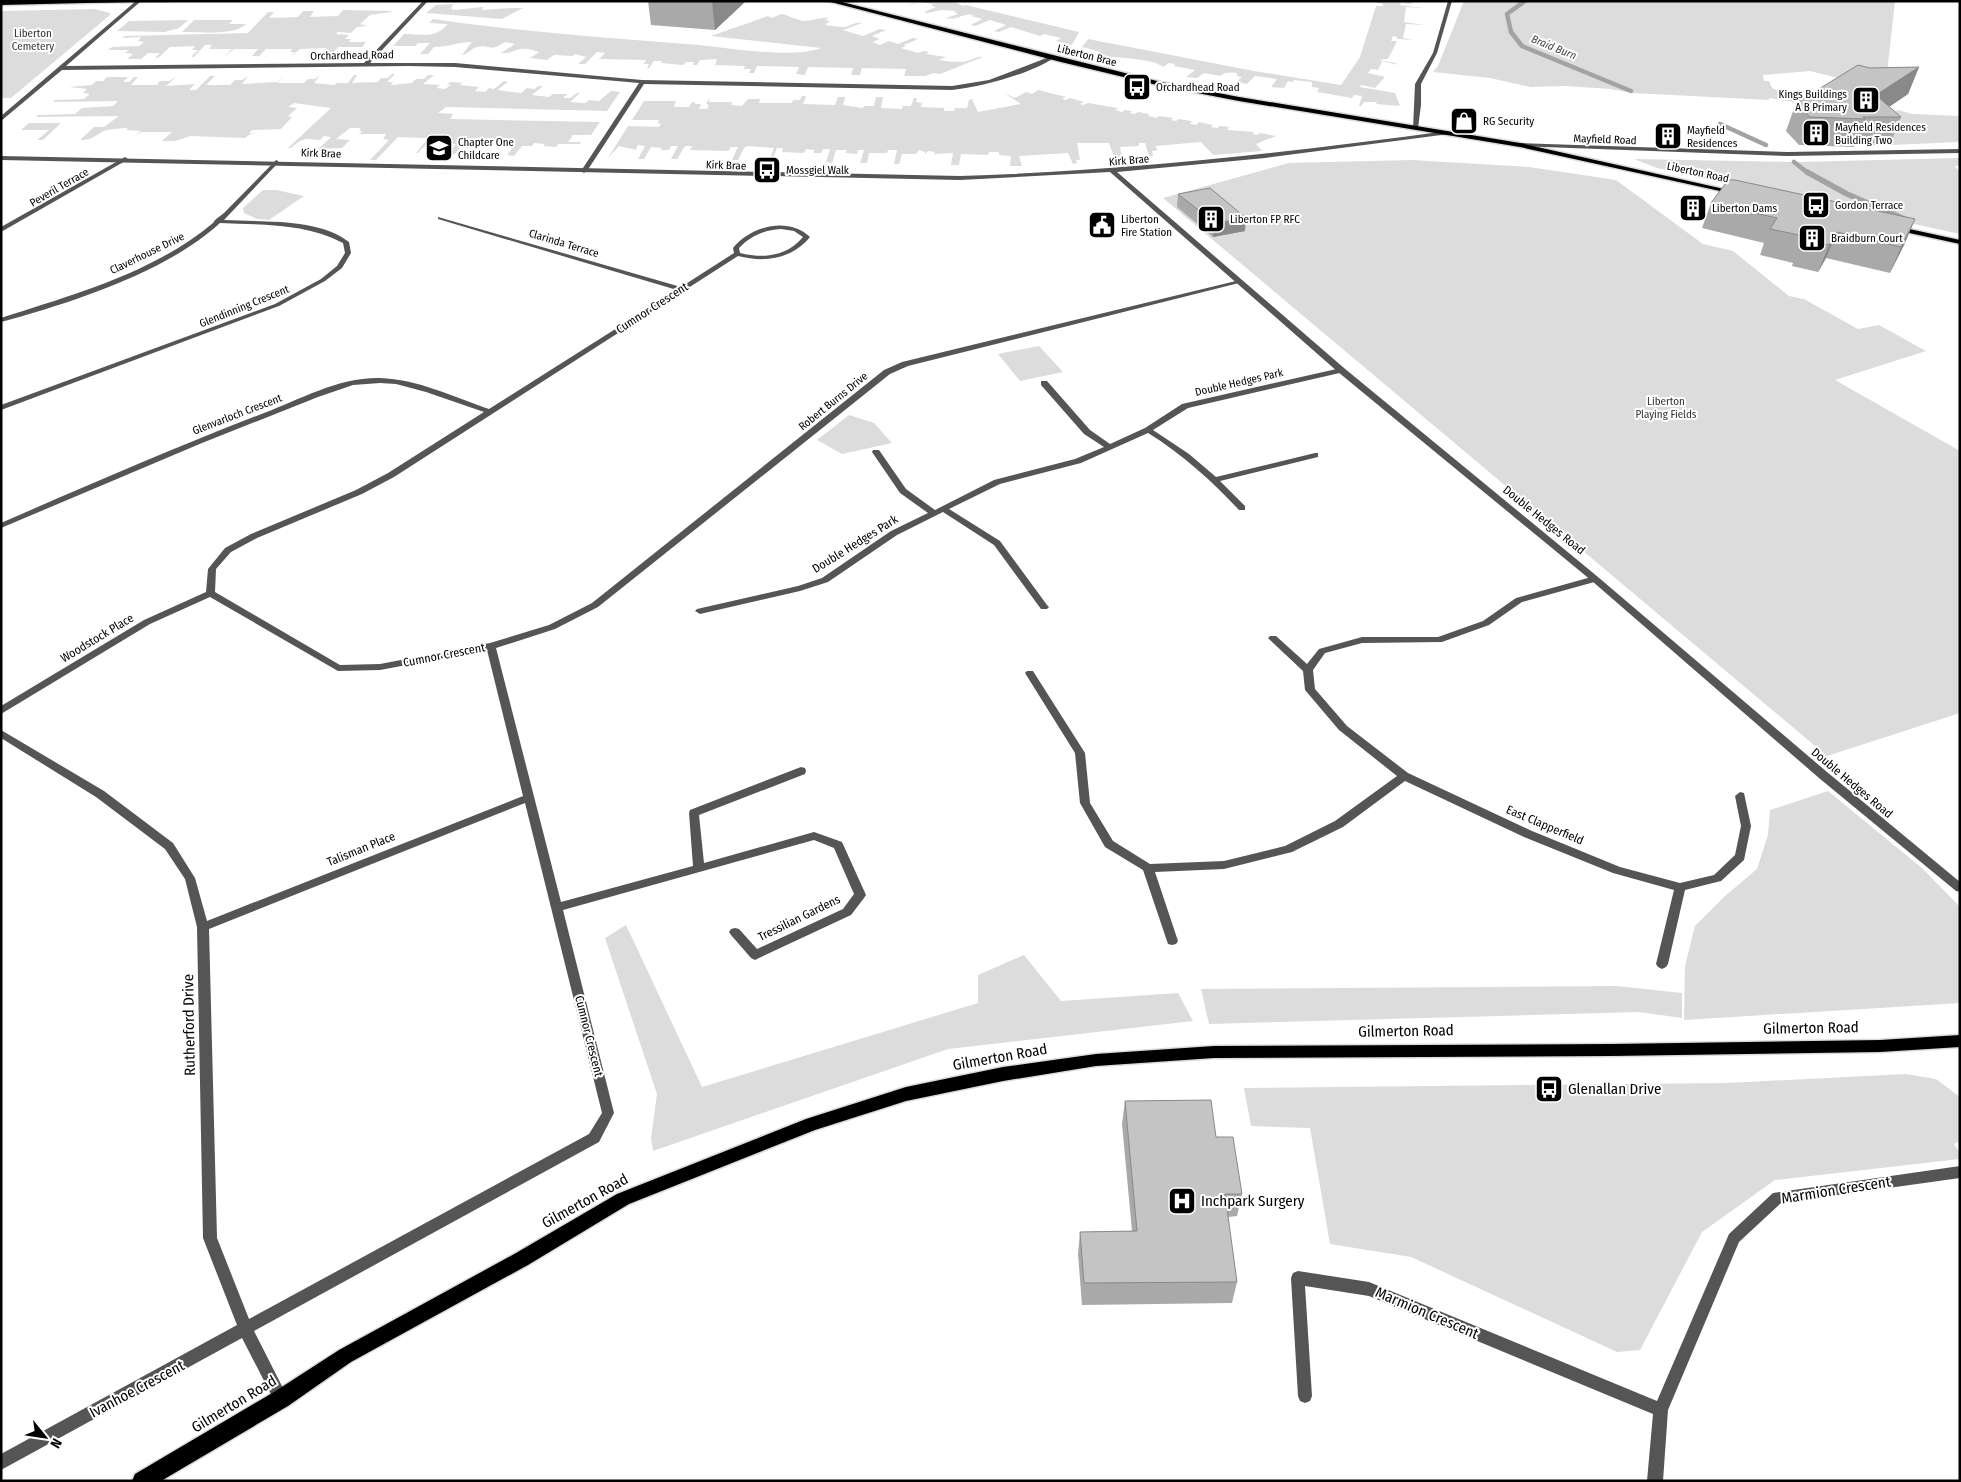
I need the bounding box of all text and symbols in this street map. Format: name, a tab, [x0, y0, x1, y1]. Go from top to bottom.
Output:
park label: Liberton Cemetery	[12, 27, 54, 53]
water label: Braid Burn	[1529, 33, 1579, 63]
street label: Liberton Brae	[1056, 42, 1118, 69]
street label: Orchardhead Road	[310, 48, 394, 63]
bus stop icon: Orchardhead Road	[1122, 72, 1152, 102]
place label: Orchardhead Road	[1156, 81, 1240, 94]
building icon: Kings Buildings A B Primary	[1851, 85, 1881, 115]
place label: Kings Buildings A B Primary	[1779, 88, 1847, 114]
shop icon: RG Security	[1449, 106, 1479, 136]
place label: RG Security	[1483, 115, 1534, 128]
building icon: Mayfield Residences Building Two	[1801, 118, 1831, 148]
building icon: Mayfield Residences	[1653, 121, 1683, 151]
place label: Mayfield Residences Building Two	[1835, 121, 1926, 147]
place label: Mayfield Residences	[1687, 124, 1738, 150]
street label: Mayfield Road	[1573, 132, 1637, 147]
school or university icon: Chapter One Childcare	[424, 133, 454, 163]
place label: Chapter One Childcare	[458, 136, 514, 162]
street label: Kirk Brae	[301, 146, 341, 161]
street label: Kirk Brae	[1108, 152, 1150, 169]
bus stop icon: Mossgiel Walk	[752, 155, 782, 185]
street label: Kirk Brae	[706, 158, 746, 173]
street label: Liberton Road	[1666, 160, 1730, 185]
place label: Mossgiel Walk	[786, 164, 850, 177]
street label: Peveril Terrace	[28, 165, 91, 210]
bus stop icon: Gordon Terrace	[1801, 190, 1831, 220]
building icon: Liberton Dams	[1678, 193, 1708, 223]
place label: Gordon Terrace	[1835, 199, 1903, 212]
place label: Liberton Dams	[1712, 202, 1777, 215]
building icon: Liberton FP RFC	[1196, 204, 1226, 234]
public building icon: Liberton Fire Station	[1087, 210, 1117, 240]
place label: Liberton Fire Station	[1121, 213, 1172, 239]
place label: Liberton FP RFC	[1230, 213, 1300, 226]
building icon: Braidburn Court	[1797, 223, 1827, 253]
street label: Clarinda Terrace	[527, 227, 600, 260]
street label: Claverhouse Drive	[108, 230, 186, 277]
place label: Braidburn Court	[1831, 232, 1903, 245]
street label: Cumnor Crescent	[613, 280, 691, 336]
street label: Glendinning Crescent	[198, 282, 291, 330]
street label: Double Hedges Park	[1194, 366, 1285, 399]
street label: Robert Burns Drive	[796, 370, 870, 433]
street label: Glenvarloch Crescent	[191, 391, 284, 437]
park label: Liberton Playing Fields	[1635, 395, 1697, 421]
street label: Double Hedges Road	[1500, 483, 1588, 557]
street label: Double Hedges Park	[810, 512, 901, 576]
street label: Woodstock Place	[58, 611, 136, 665]
street label: Cumnor Crescent	[402, 640, 486, 670]
street label: Double Hedges Road	[1809, 745, 1895, 821]
street label: East Clapperfield	[1504, 802, 1586, 848]
street label: Talisman Place	[325, 829, 397, 869]
street label: Tressilian Gardens	[756, 892, 842, 944]
street label: Rutherford Drive	[179, 974, 199, 1076]
street label: Cumnor Crescent	[572, 994, 606, 1078]
street label: Gilmerton Road	[1763, 1018, 1859, 1038]
street label: Gilmerton Road	[1358, 1021, 1454, 1041]
street label: Gilmerton Road	[951, 1040, 1049, 1074]
bus stop icon: Glenallan Drive	[1534, 1074, 1564, 1104]
place label: Glenallan Drive	[1568, 1080, 1661, 1098]
street label: Gilmerton Road	[539, 1170, 631, 1232]
street label: Marmion Crescent	[1780, 1172, 1892, 1208]
hospital icon: Inchpark Surgery	[1167, 1186, 1197, 1216]
place label: Inchpark Surgery	[1201, 1192, 1305, 1210]
street label: Marmion Crescent	[1373, 1283, 1481, 1343]
street label: Ivanhoe Crescent	[87, 1356, 188, 1422]
street label: Gilmerton Road	[188, 1372, 280, 1436]
north arrow	[20, 1412, 70, 1462]
text: N	[46, 1435, 65, 1451]

